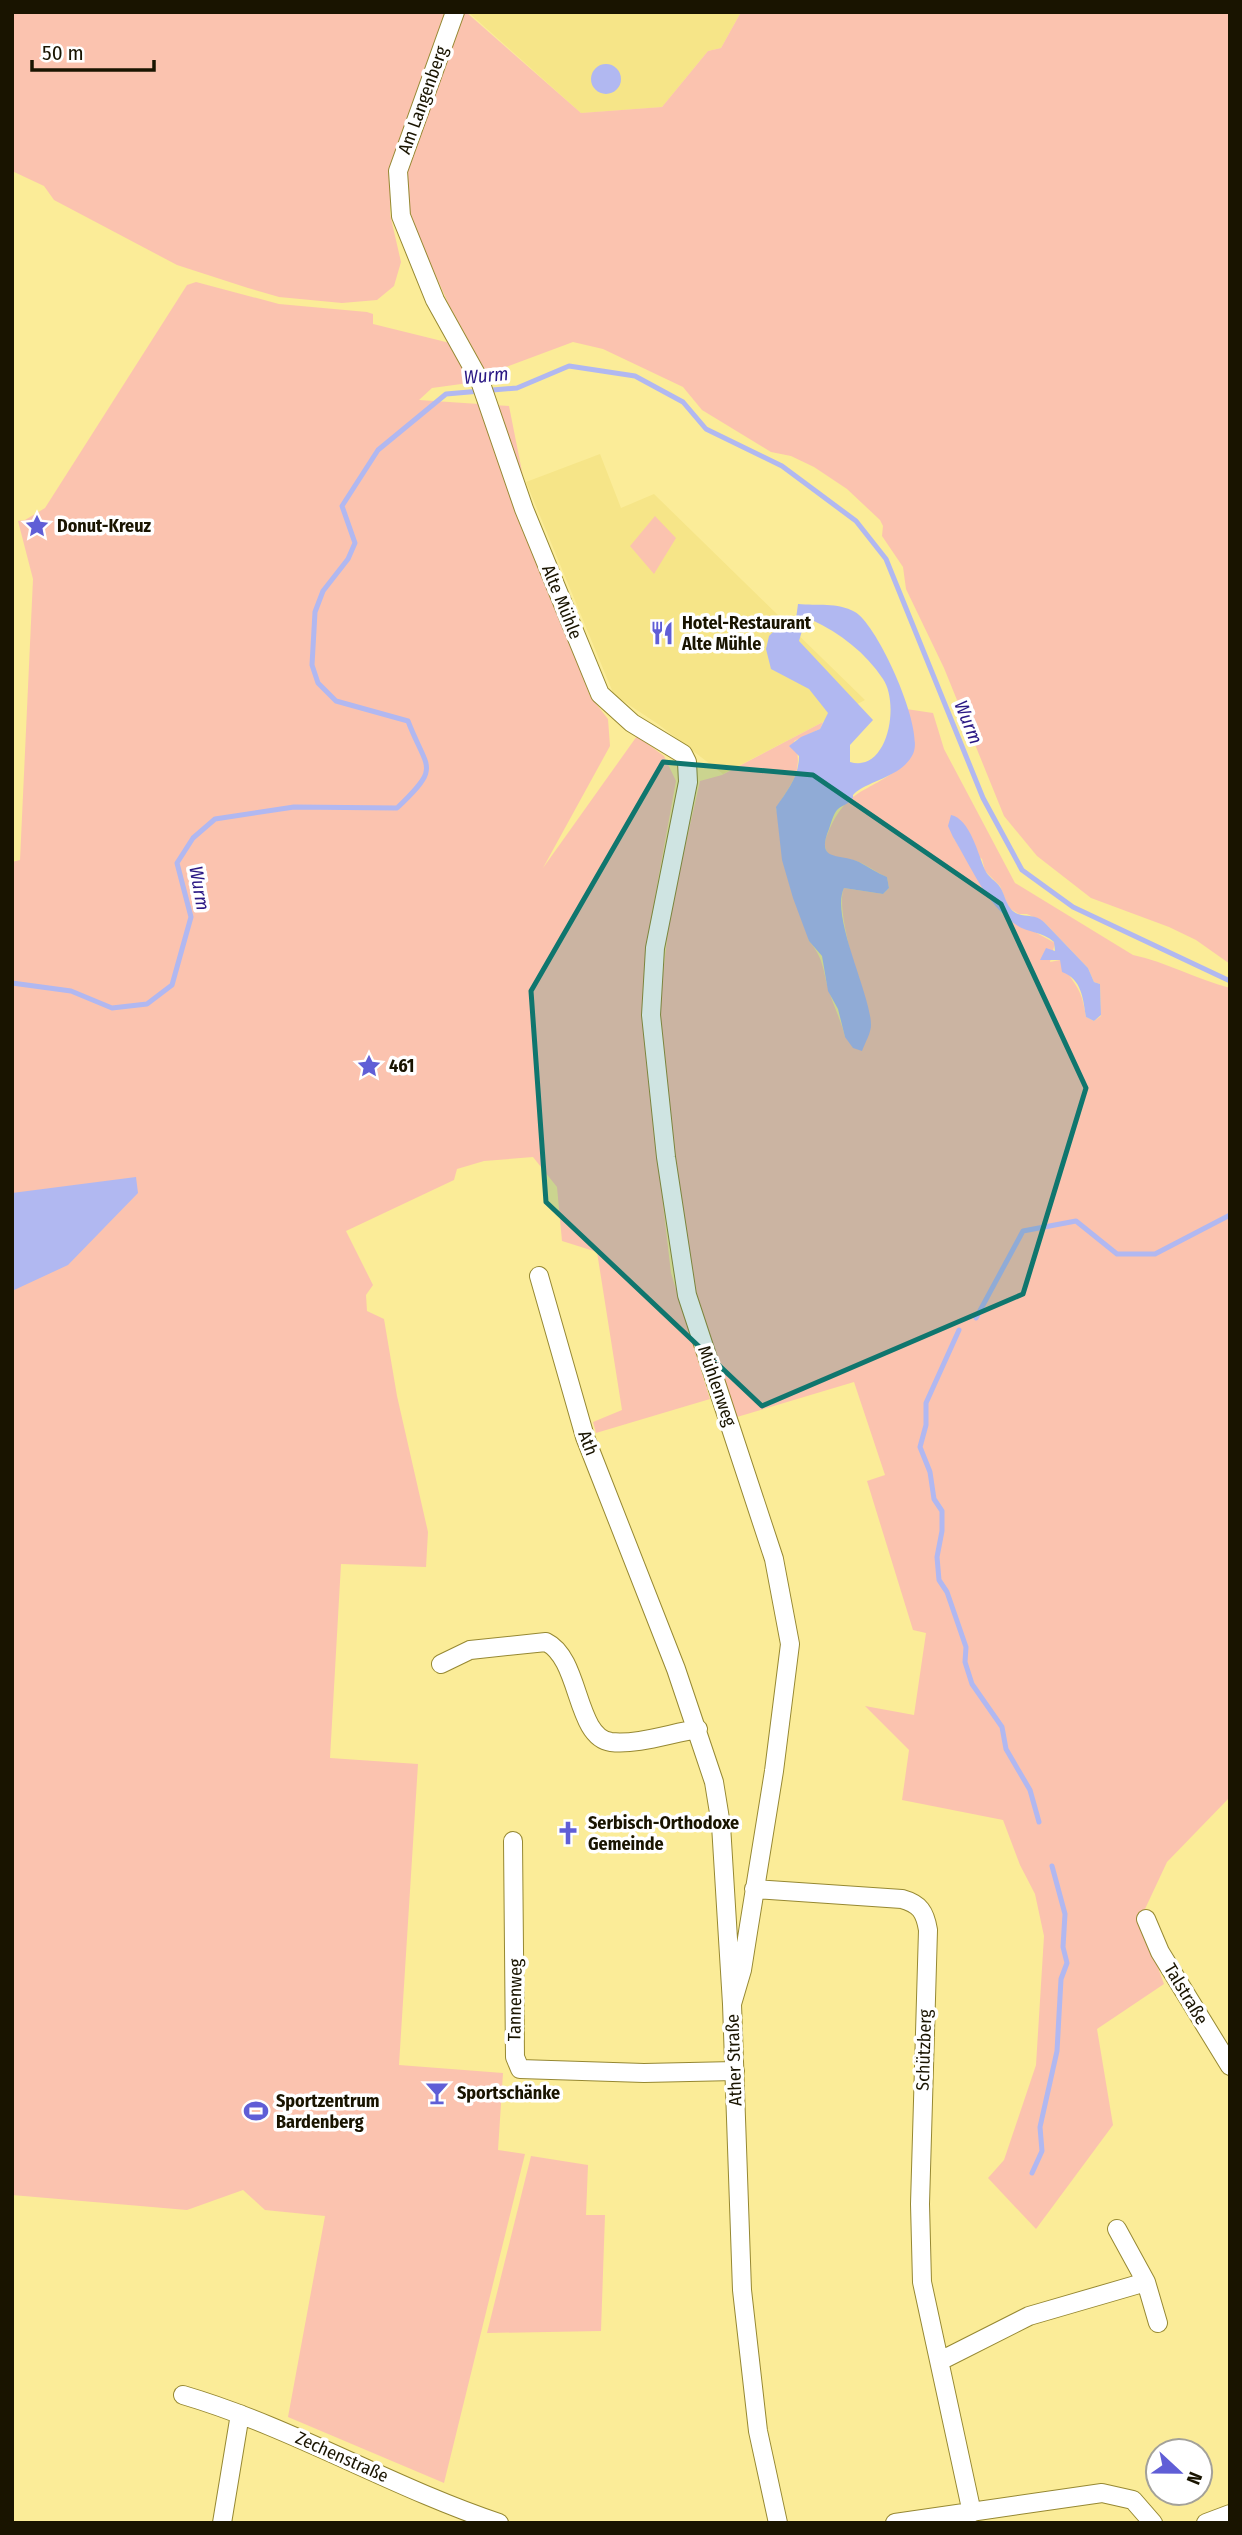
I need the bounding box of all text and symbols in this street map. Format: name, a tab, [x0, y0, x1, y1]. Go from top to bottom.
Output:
scale bar	[32, 28, 154, 72]
text: 50 m	[42, 40, 84, 66]
street label: Am Langenberg	[393, 43, 453, 157]
water label: Wurm	[463, 362, 509, 389]
place icon: Donut-Kreuz	[23, 512, 51, 540]
place label: Donut-Kreuz	[57, 515, 151, 537]
street label: Alte Mühle	[537, 562, 587, 642]
place label: Hotel-Restaurant Alte Mühle	[681, 612, 812, 655]
restaurant icon: Hotel-Restaurant Alte Mühle	[648, 619, 676, 647]
water label: Wurm	[949, 697, 988, 747]
water label: Wurm	[184, 864, 215, 912]
place icon: 461	[355, 1052, 383, 1080]
place label: 461	[389, 1055, 414, 1077]
street label: Mühlenweg	[693, 1343, 741, 1430]
street label: Ath	[573, 1427, 603, 1459]
place label: Serbisch-Orthodoxe Gemeinde	[588, 1812, 739, 1855]
church icon: Serbisch-Orthodoxe Gemeinde	[554, 1819, 582, 1847]
street label: Tannenweg	[503, 1958, 527, 2042]
street label: Talstraße	[1159, 1959, 1213, 2029]
street label: Schützberg	[912, 2008, 936, 2091]
street label: Ather Straße	[721, 2013, 747, 2106]
bar icon: Sportschänke	[423, 2079, 451, 2107]
place label: Sportschänke	[457, 2082, 560, 2104]
place label: Sportzentrum Bardenberg	[276, 2090, 380, 2133]
sports icon: Sportzentrum Bardenberg	[242, 2097, 270, 2125]
street label: Zechenstraße	[292, 2427, 392, 2487]
north arrow	[1144, 2437, 1214, 2507]
text: N	[1182, 2469, 1207, 2488]

